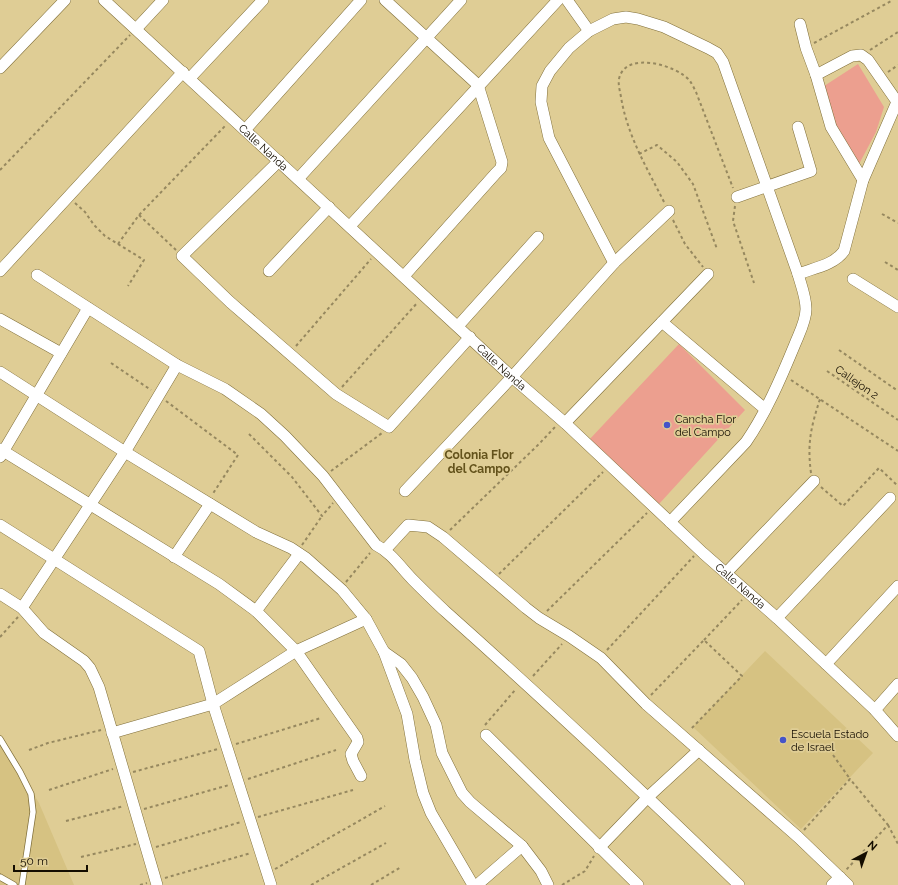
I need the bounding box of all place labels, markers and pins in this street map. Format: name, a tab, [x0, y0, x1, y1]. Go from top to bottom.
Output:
place label: Cancha Flor del Campo	[675, 413, 736, 439]
marker: Cancha Flor del Campo	[662, 420, 672, 430]
place label: Escuela Estado de Israel	[791, 728, 869, 754]
marker: Escuela Estado de Israel	[778, 735, 788, 745]

